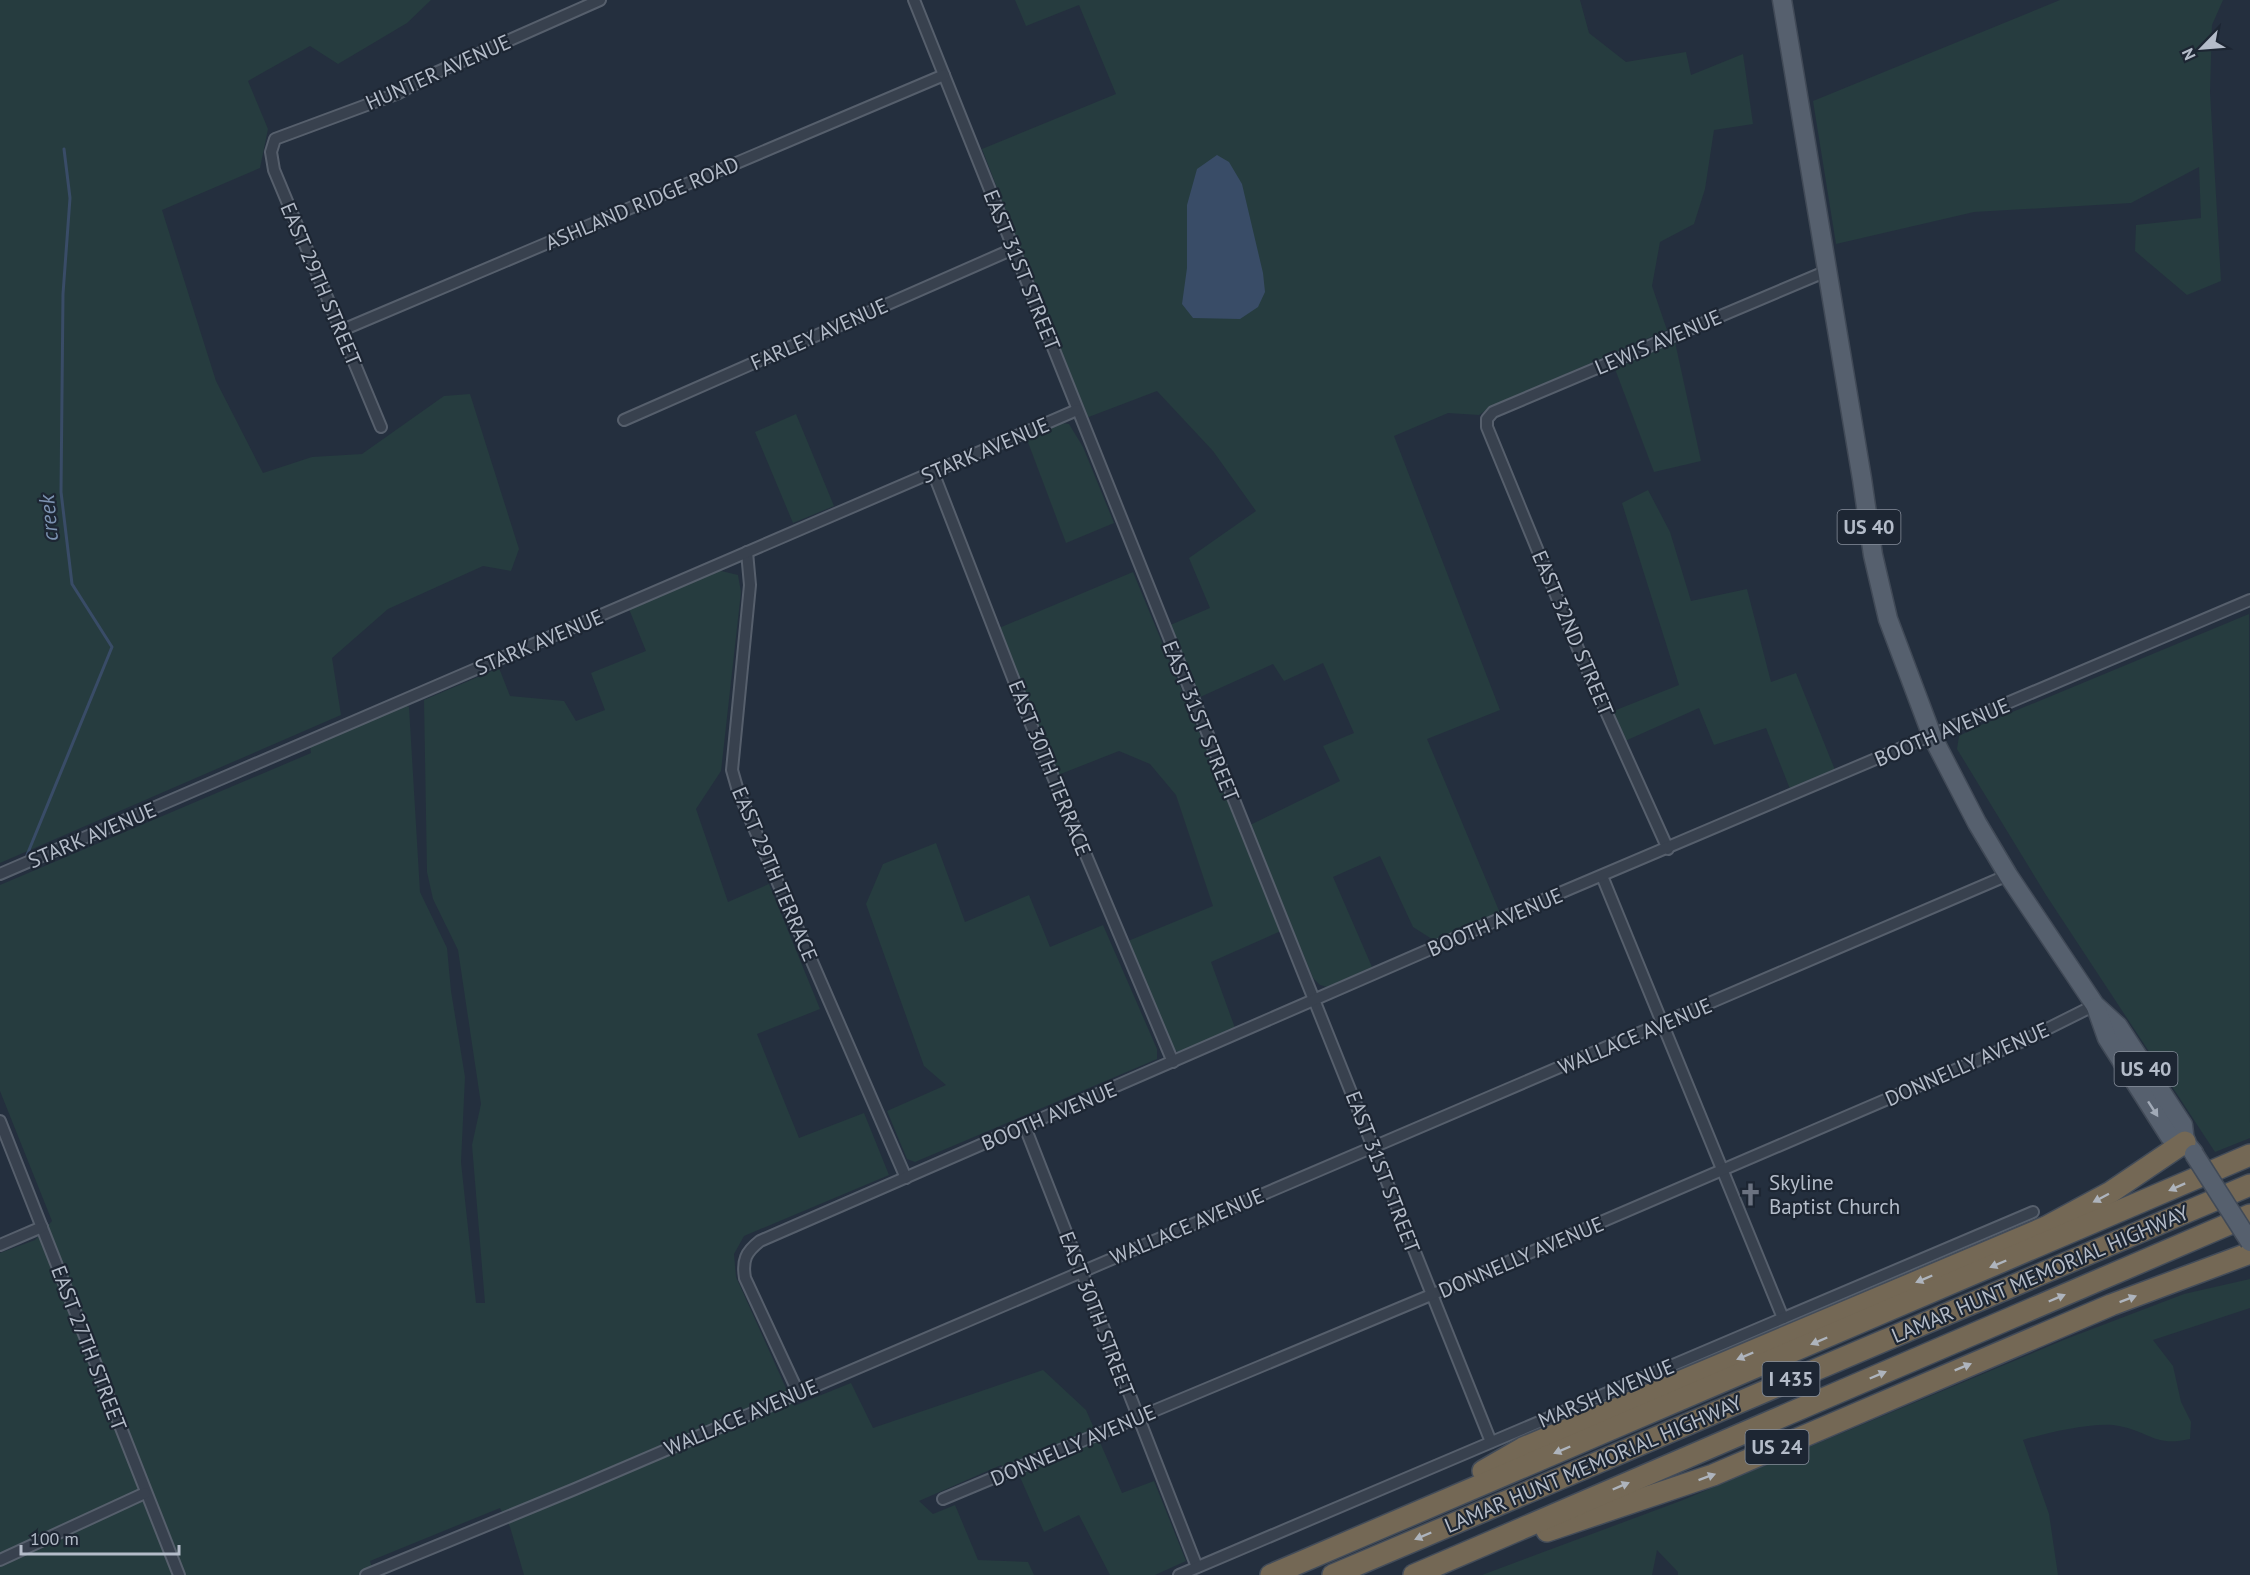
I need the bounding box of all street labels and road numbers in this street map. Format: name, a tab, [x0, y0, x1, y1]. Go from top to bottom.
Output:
street label: HUNTER AVENUE	[361, 28, 515, 116]
street label: ASHLAND RIDGE ROAD	[541, 150, 743, 256]
street label: EAST 31ST STREET	[977, 186, 1067, 355]
street label: EAST 29TH STREET	[274, 198, 368, 370]
street label: FARLEY AVENUE	[746, 292, 892, 376]
street label: LEWIS AVENUE	[1590, 303, 1726, 381]
street label: STARK AVENUE	[917, 411, 1053, 489]
road number: US 40	[1838, 510, 1900, 544]
street label: EAST 32ND STREET	[1526, 546, 1620, 720]
street label: STARK AVENUE	[471, 603, 607, 681]
street label: EAST 31ST STREET	[1156, 637, 1246, 806]
street label: EAST 30TH TERRACE	[1002, 676, 1098, 860]
street label: BOOTH AVENUE	[1870, 691, 2014, 773]
street label: EAST 29TH TERRACE	[726, 783, 824, 965]
street label: STARK AVENUE	[24, 796, 160, 874]
street label: BOOTH AVENUE	[1423, 881, 1567, 963]
street label: WALLACE AVENUE	[1554, 991, 1716, 1081]
street label: DONNELLY AVENUE	[1881, 1016, 2053, 1112]
road number: US 40	[2114, 1052, 2178, 1086]
street label: BOOTH AVENUE	[977, 1075, 1121, 1157]
street label: EAST 31ST STREET	[1340, 1087, 1426, 1257]
street label: WALLACE AVENUE	[1106, 1181, 1268, 1271]
street label: LAMAR HUNT MEMORIAL HIGHWAY	[1887, 1199, 2193, 1349]
street label: DONNELLY AVENUE	[1434, 1210, 1608, 1304]
street label: EAST 30TH STREET	[1053, 1228, 1141, 1401]
street label: EAST 27TH STREET	[45, 1262, 133, 1435]
street label: MARSH AVENUE	[1534, 1352, 1678, 1434]
road number: I 435	[1762, 1362, 1820, 1396]
street label: WALLACE AVENUE	[660, 1372, 822, 1462]
street label: LAMAR HUNT MEMORIAL HIGHWAY	[1440, 1389, 1746, 1539]
street label: DONNELLY AVENUE	[986, 1398, 1160, 1492]
road number: US 24	[1746, 1430, 1808, 1464]

